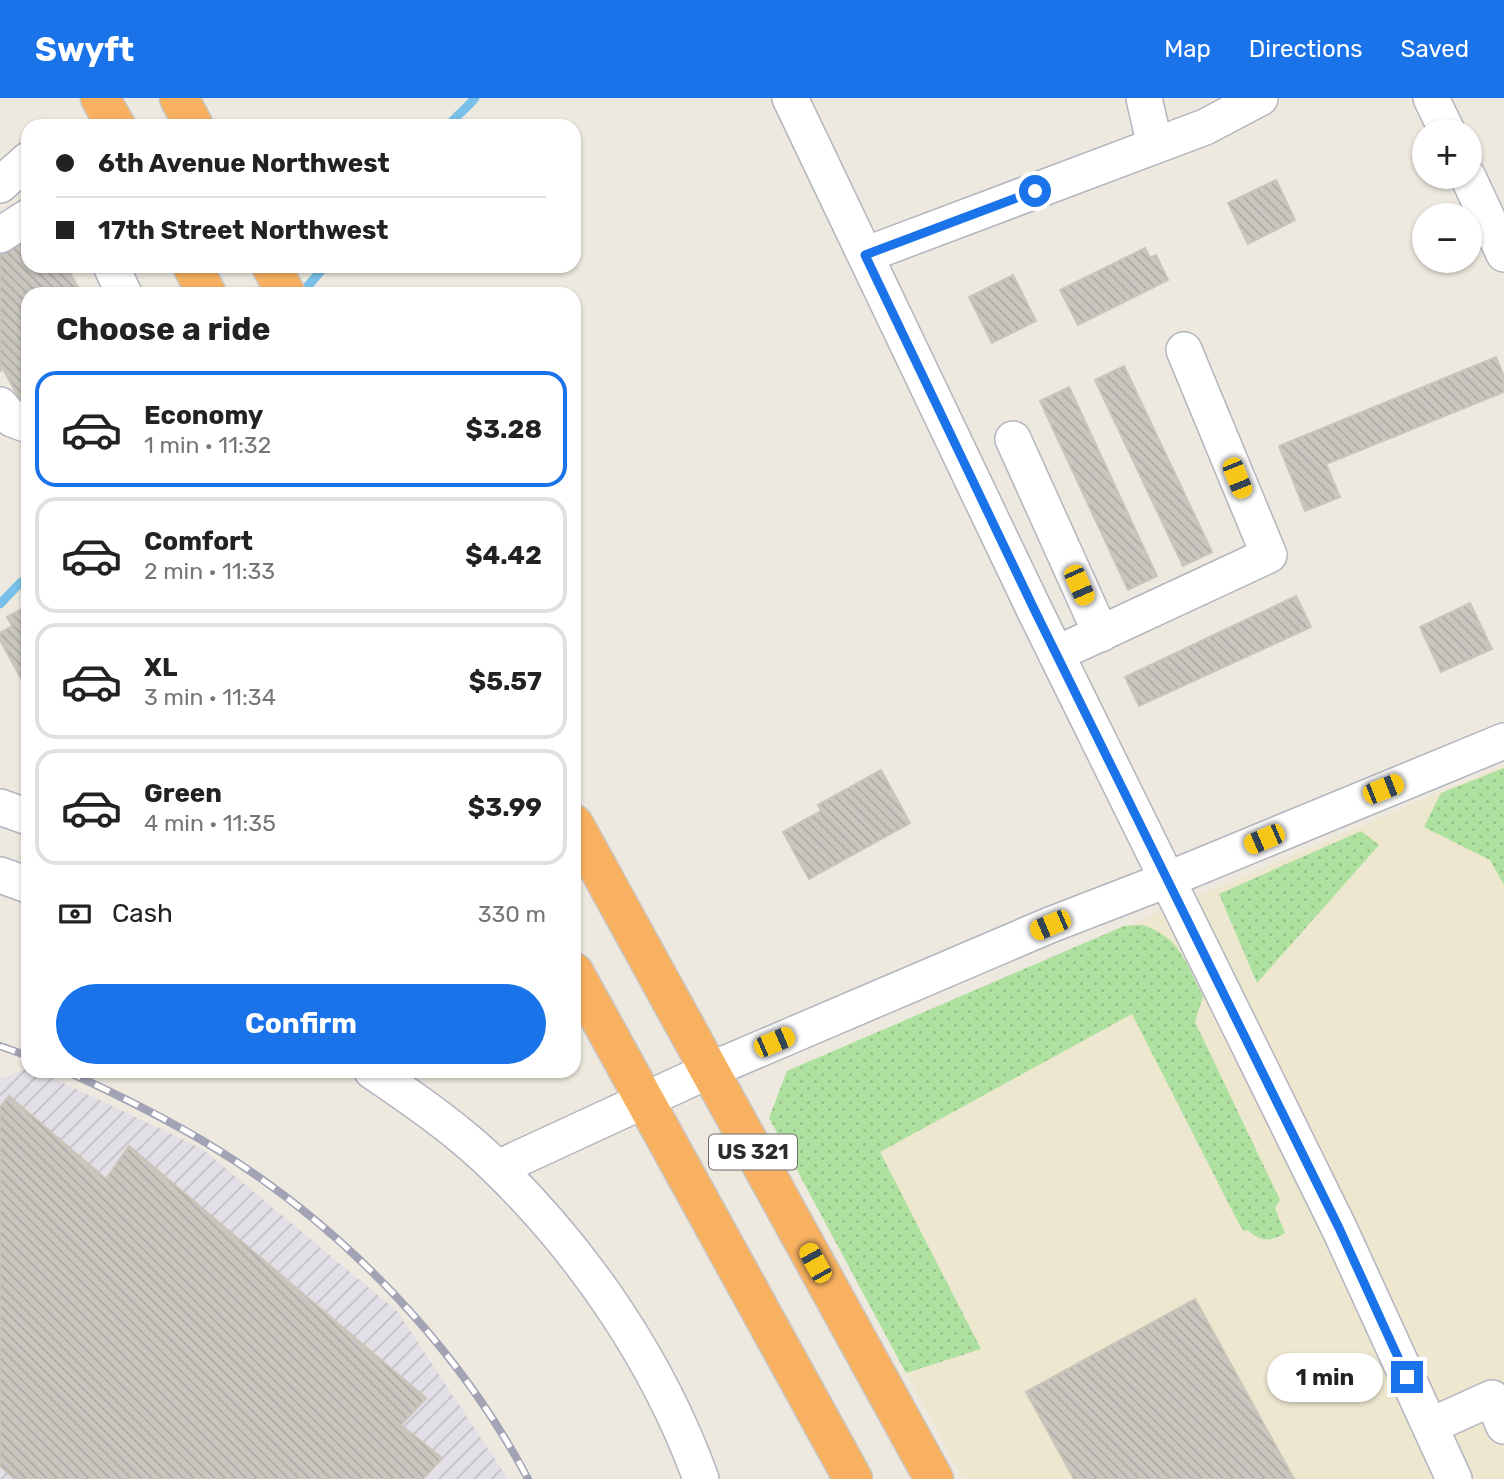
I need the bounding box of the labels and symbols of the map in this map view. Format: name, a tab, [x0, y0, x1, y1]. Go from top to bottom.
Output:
route start	[1019, 175, 1051, 207]
car	[1220, 455, 1255, 501]
car	[1061, 562, 1098, 608]
car	[1360, 771, 1407, 807]
car	[1241, 821, 1288, 857]
car	[1027, 907, 1074, 943]
car	[751, 1024, 798, 1060]
road number: US 321	[709, 1134, 797, 1170]
car	[796, 1240, 835, 1286]
callout: 1 min	[1267, 1352, 1382, 1402]
route end	[1391, 1361, 1423, 1393]

